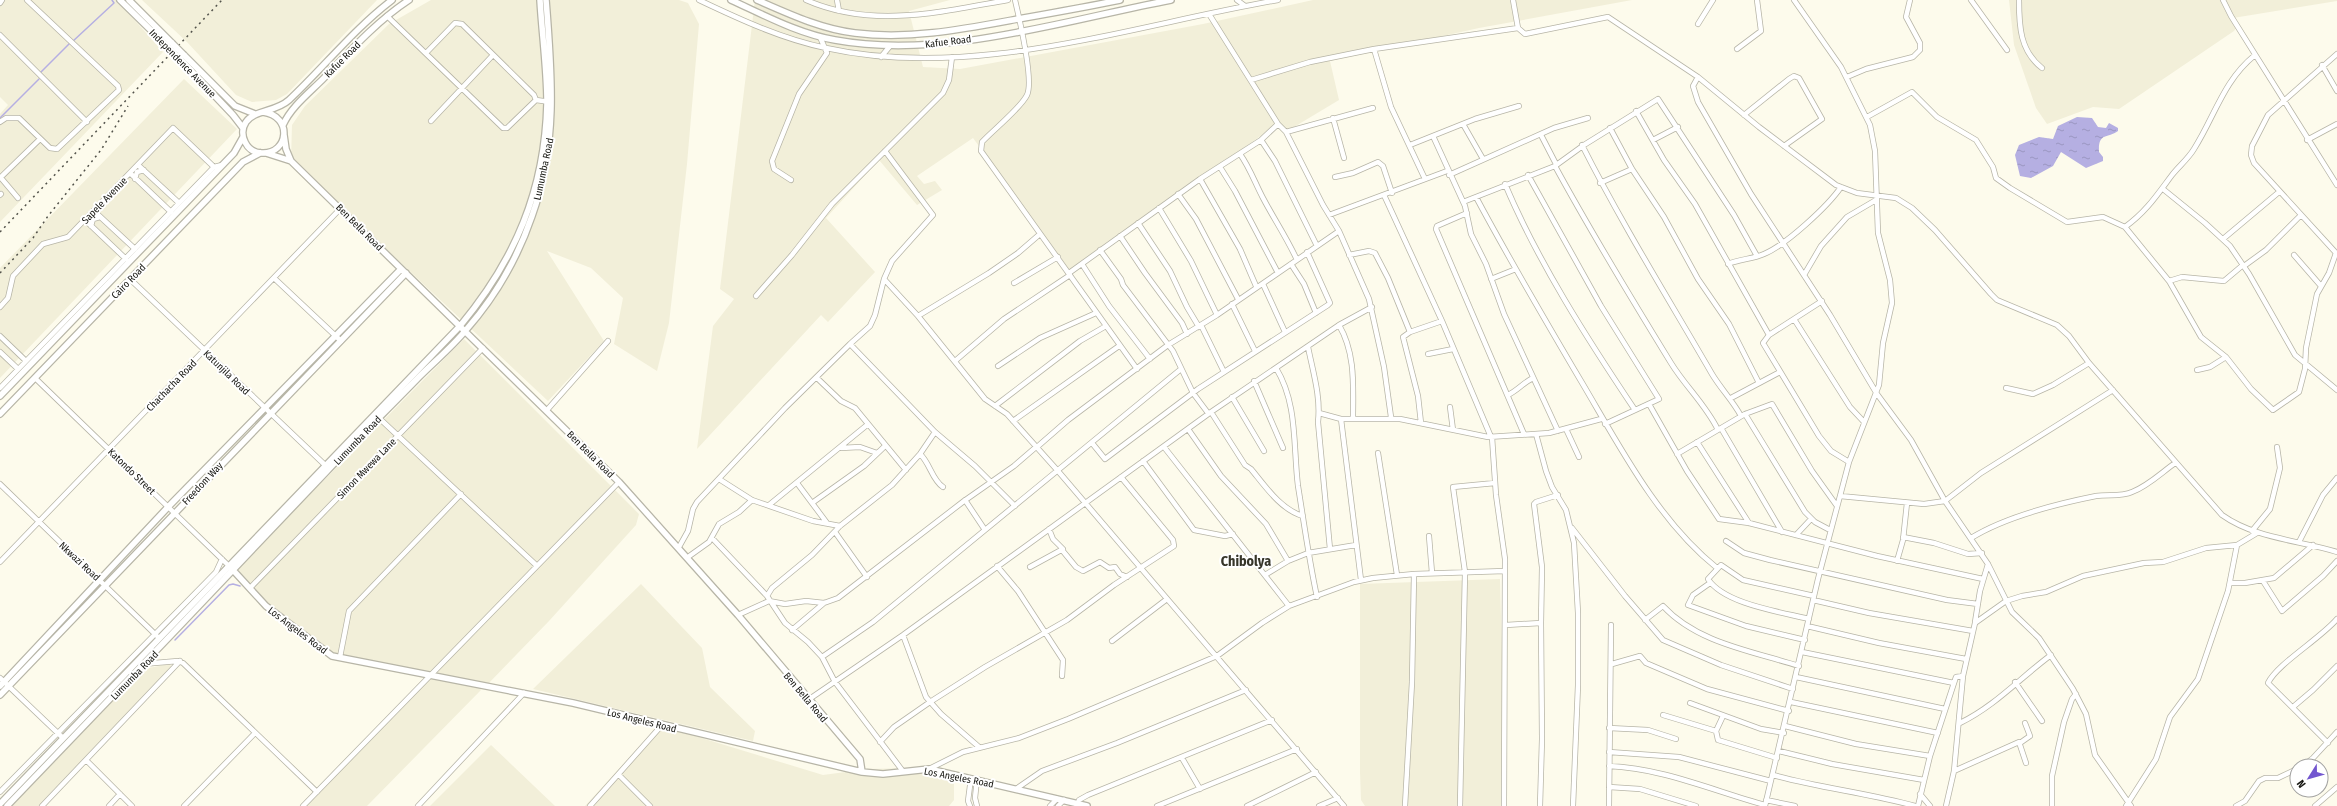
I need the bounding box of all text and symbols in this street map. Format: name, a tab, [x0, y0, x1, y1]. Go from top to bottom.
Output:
street label: Independence Avenue	[146, 27, 218, 101]
street label: Kafue Road	[924, 33, 972, 51]
street label: Kafue Road	[322, 39, 363, 80]
street label: Lumumba Road	[532, 137, 556, 201]
street label: Sapele Avenue	[80, 175, 130, 226]
street label: Ben Bella Road	[333, 202, 385, 254]
street label: Cairo Road	[109, 262, 148, 302]
street label: Katunjila Road	[201, 348, 252, 398]
street label: Chachacha Road	[144, 357, 199, 414]
street label: Lumumba Road	[331, 414, 384, 468]
street label: Ben Bella Road	[564, 429, 616, 481]
street label: Simon Mwewa Lane	[335, 436, 399, 502]
street label: Katondo Street	[105, 446, 158, 498]
street label: Freedom Way	[180, 459, 226, 508]
street label: Nkwazi Road	[56, 540, 102, 584]
district label: Chibolya	[1221, 553, 1271, 570]
street label: Los Angeles Road	[265, 605, 329, 657]
street label: Lumumba Road	[108, 649, 161, 703]
street label: Ben Bella Road	[781, 670, 830, 725]
street label: Los Angeles Road	[606, 707, 678, 735]
north arrow	[2289, 758, 2329, 798]
street label: Los Angeles Road	[923, 765, 995, 791]
text: N	[2294, 777, 2309, 790]

